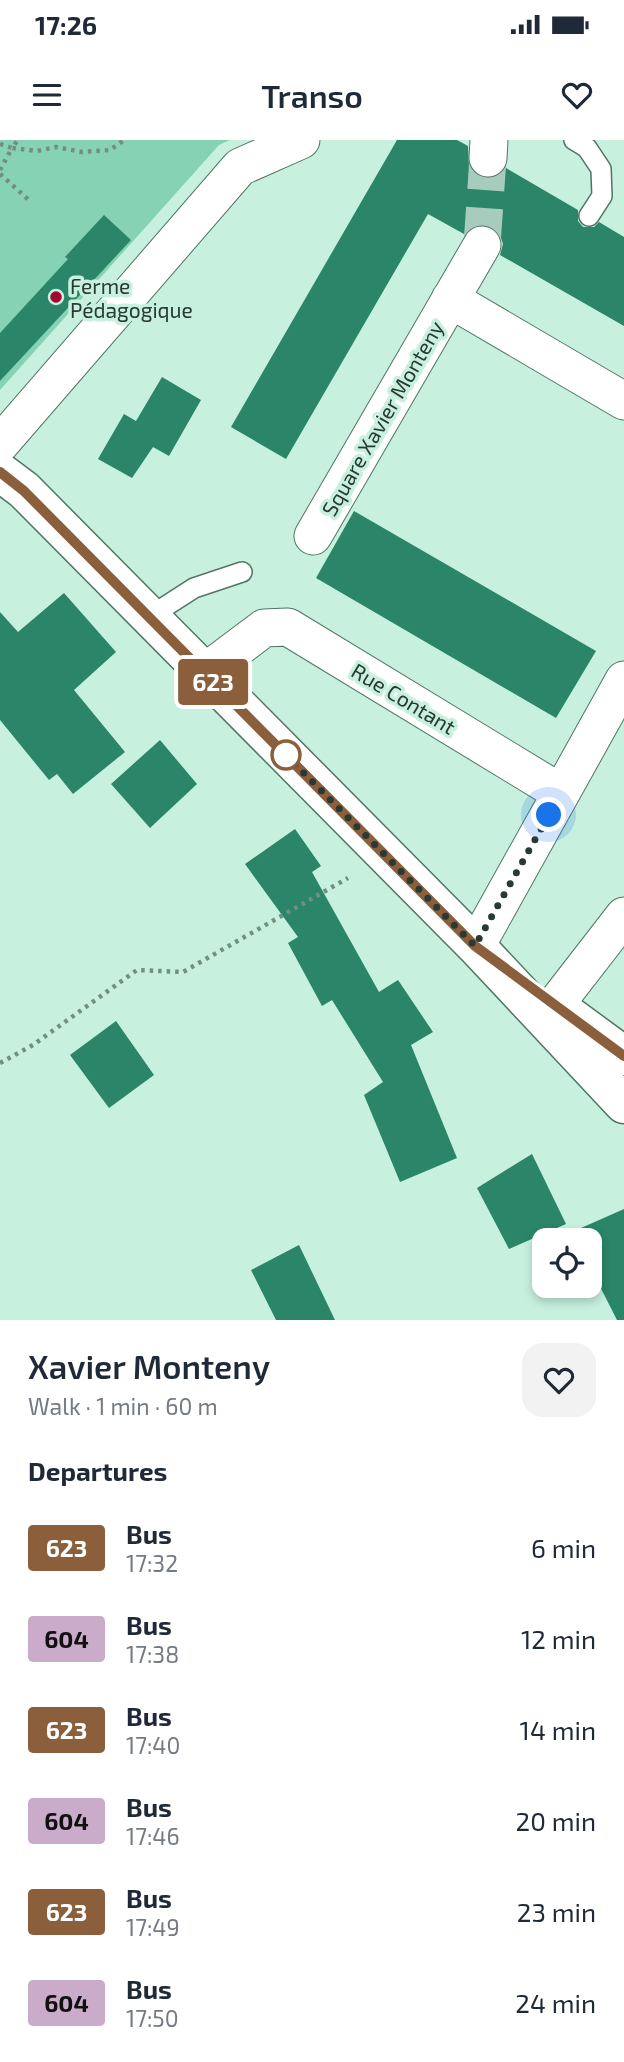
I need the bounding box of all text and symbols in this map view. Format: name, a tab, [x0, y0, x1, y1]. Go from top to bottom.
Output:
text: 17:26	[35, 9, 97, 40]
icon: menu	[28, 76, 66, 114]
text: Transo	[261, 76, 363, 114]
icon: heart	[558, 76, 596, 114]
place label: Ferme Pédagogique	[70, 273, 193, 322]
marker: Ferme Pédagogique	[48, 289, 64, 305]
street label: Square Xavier Monteny	[316, 316, 448, 520]
street label: Rue Contant	[348, 657, 460, 739]
line badge: 623	[173, 659, 253, 705]
text: 623	[192, 667, 234, 696]
unlabelled marker	[271, 740, 301, 770]
your location	[531, 797, 566, 832]
map controls	[532, 1228, 602, 1298]
button: locate	[532, 1228, 602, 1298]
button: heart	[522, 1343, 596, 1417]
text: Xavier Monteny	[28, 1346, 270, 1386]
text: Walk · 1 min · 60 m	[28, 1392, 218, 1420]
text: Departures	[28, 1455, 167, 1486]
text: Bus	[126, 1518, 172, 1549]
text: 6 min	[531, 1532, 596, 1563]
text: 623	[46, 1533, 87, 1562]
text: 17:32	[126, 1549, 178, 1577]
text: Bus	[126, 1609, 172, 1640]
text: 12 min	[521, 1623, 596, 1654]
text: 604	[44, 1624, 89, 1653]
text: 17:38	[126, 1640, 179, 1668]
text: Bus	[126, 1700, 172, 1731]
text: 14 min	[520, 1714, 596, 1745]
text: 623	[46, 1715, 87, 1744]
text: 17:40	[126, 1731, 180, 1759]
text: Bus	[126, 1791, 172, 1822]
text: 20 min	[516, 1805, 596, 1836]
text: 604	[44, 1806, 89, 1835]
text: 17:46	[126, 1822, 180, 1850]
text: Bus	[126, 1882, 172, 1913]
text: 23 min	[517, 1896, 596, 1927]
text: 623	[46, 1897, 87, 1926]
text: 17:49	[126, 1913, 180, 1941]
text: Bus	[126, 1973, 172, 2004]
text: 24 min	[515, 1987, 596, 2018]
text: 604	[44, 1988, 89, 2017]
text: 17:50	[126, 2004, 179, 2032]

